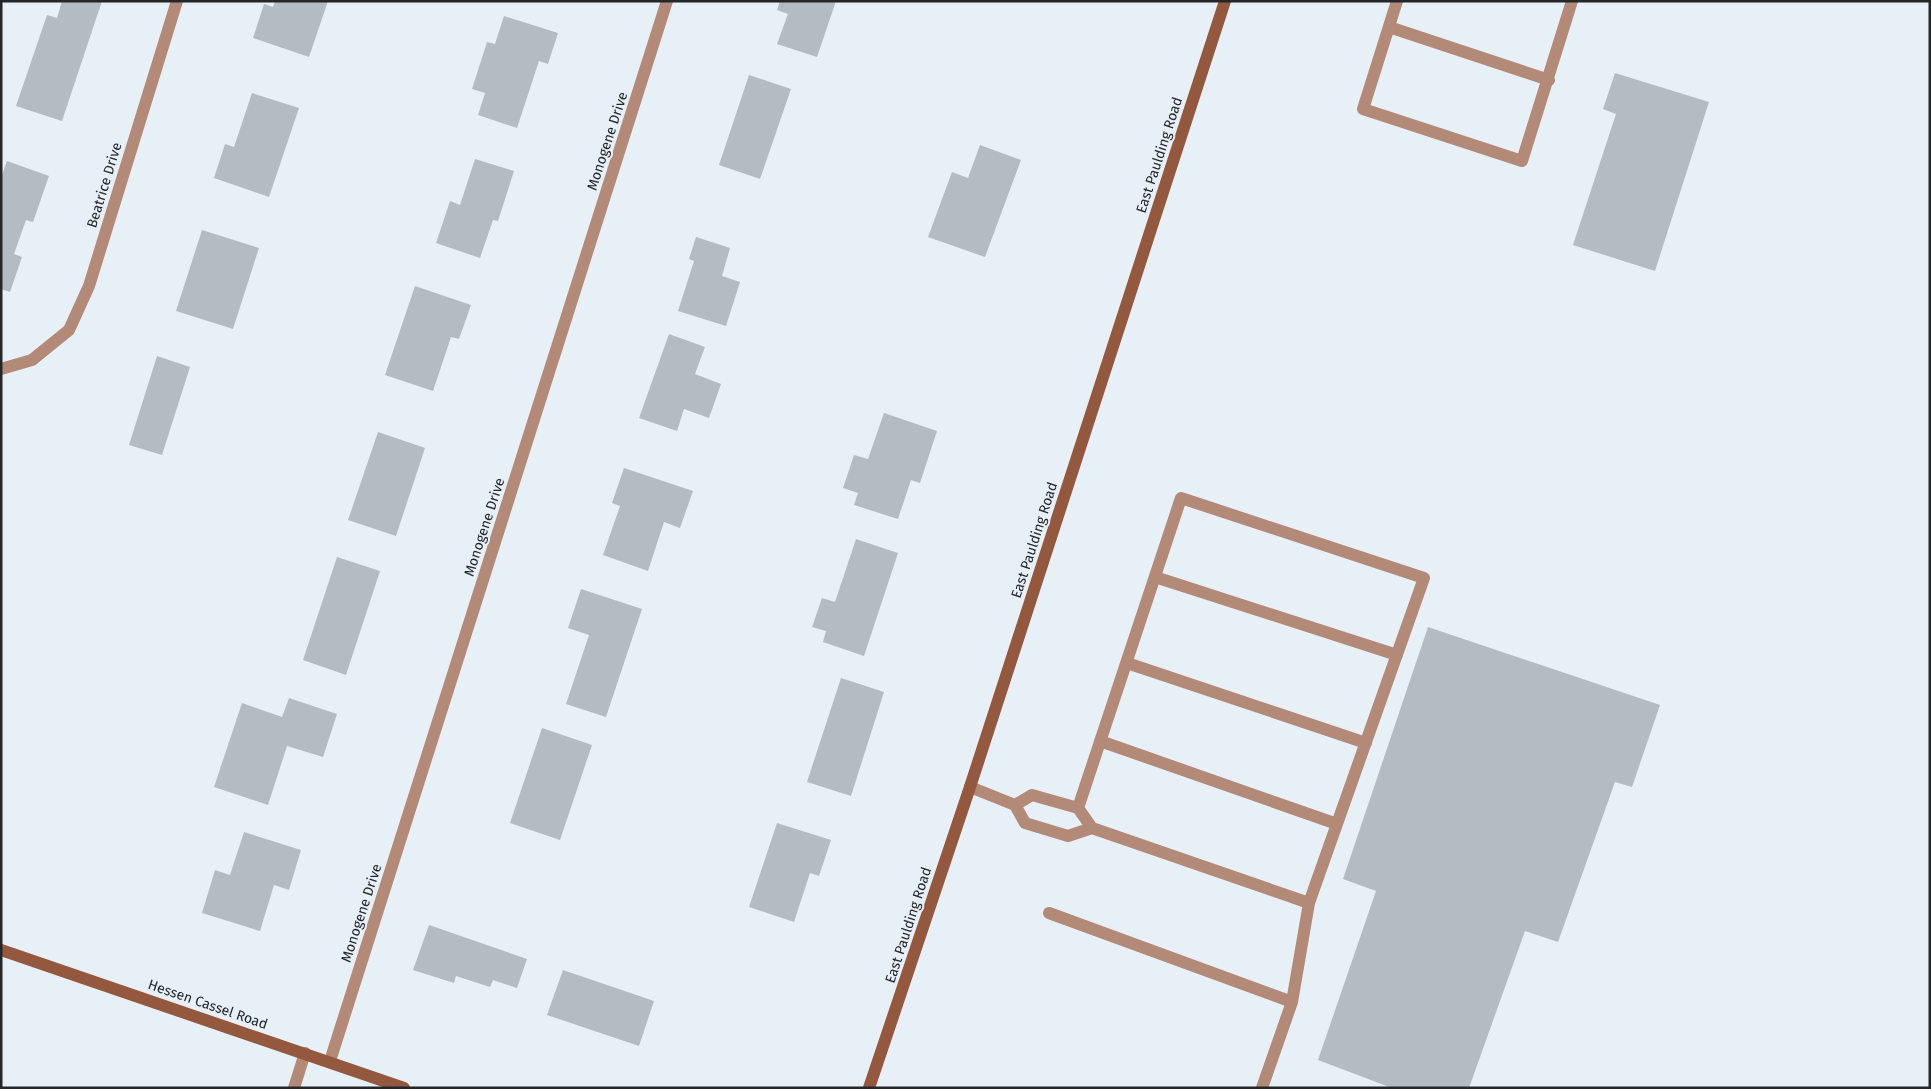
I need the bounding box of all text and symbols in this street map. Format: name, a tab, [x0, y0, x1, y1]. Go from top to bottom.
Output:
street label: Monogene Drive	[584, 90, 631, 193]
street label: East Paulding Road	[1133, 95, 1186, 215]
street label: Beatrice Drive	[83, 140, 126, 230]
street label: Monogene Drive	[461, 476, 508, 579]
street label: East Paulding Road	[1008, 480, 1061, 600]
street label: Monogene Drive	[338, 862, 385, 965]
street label: East Paulding Road	[882, 865, 935, 985]
street label: Hessen Cassel Road	[146, 976, 270, 1033]

